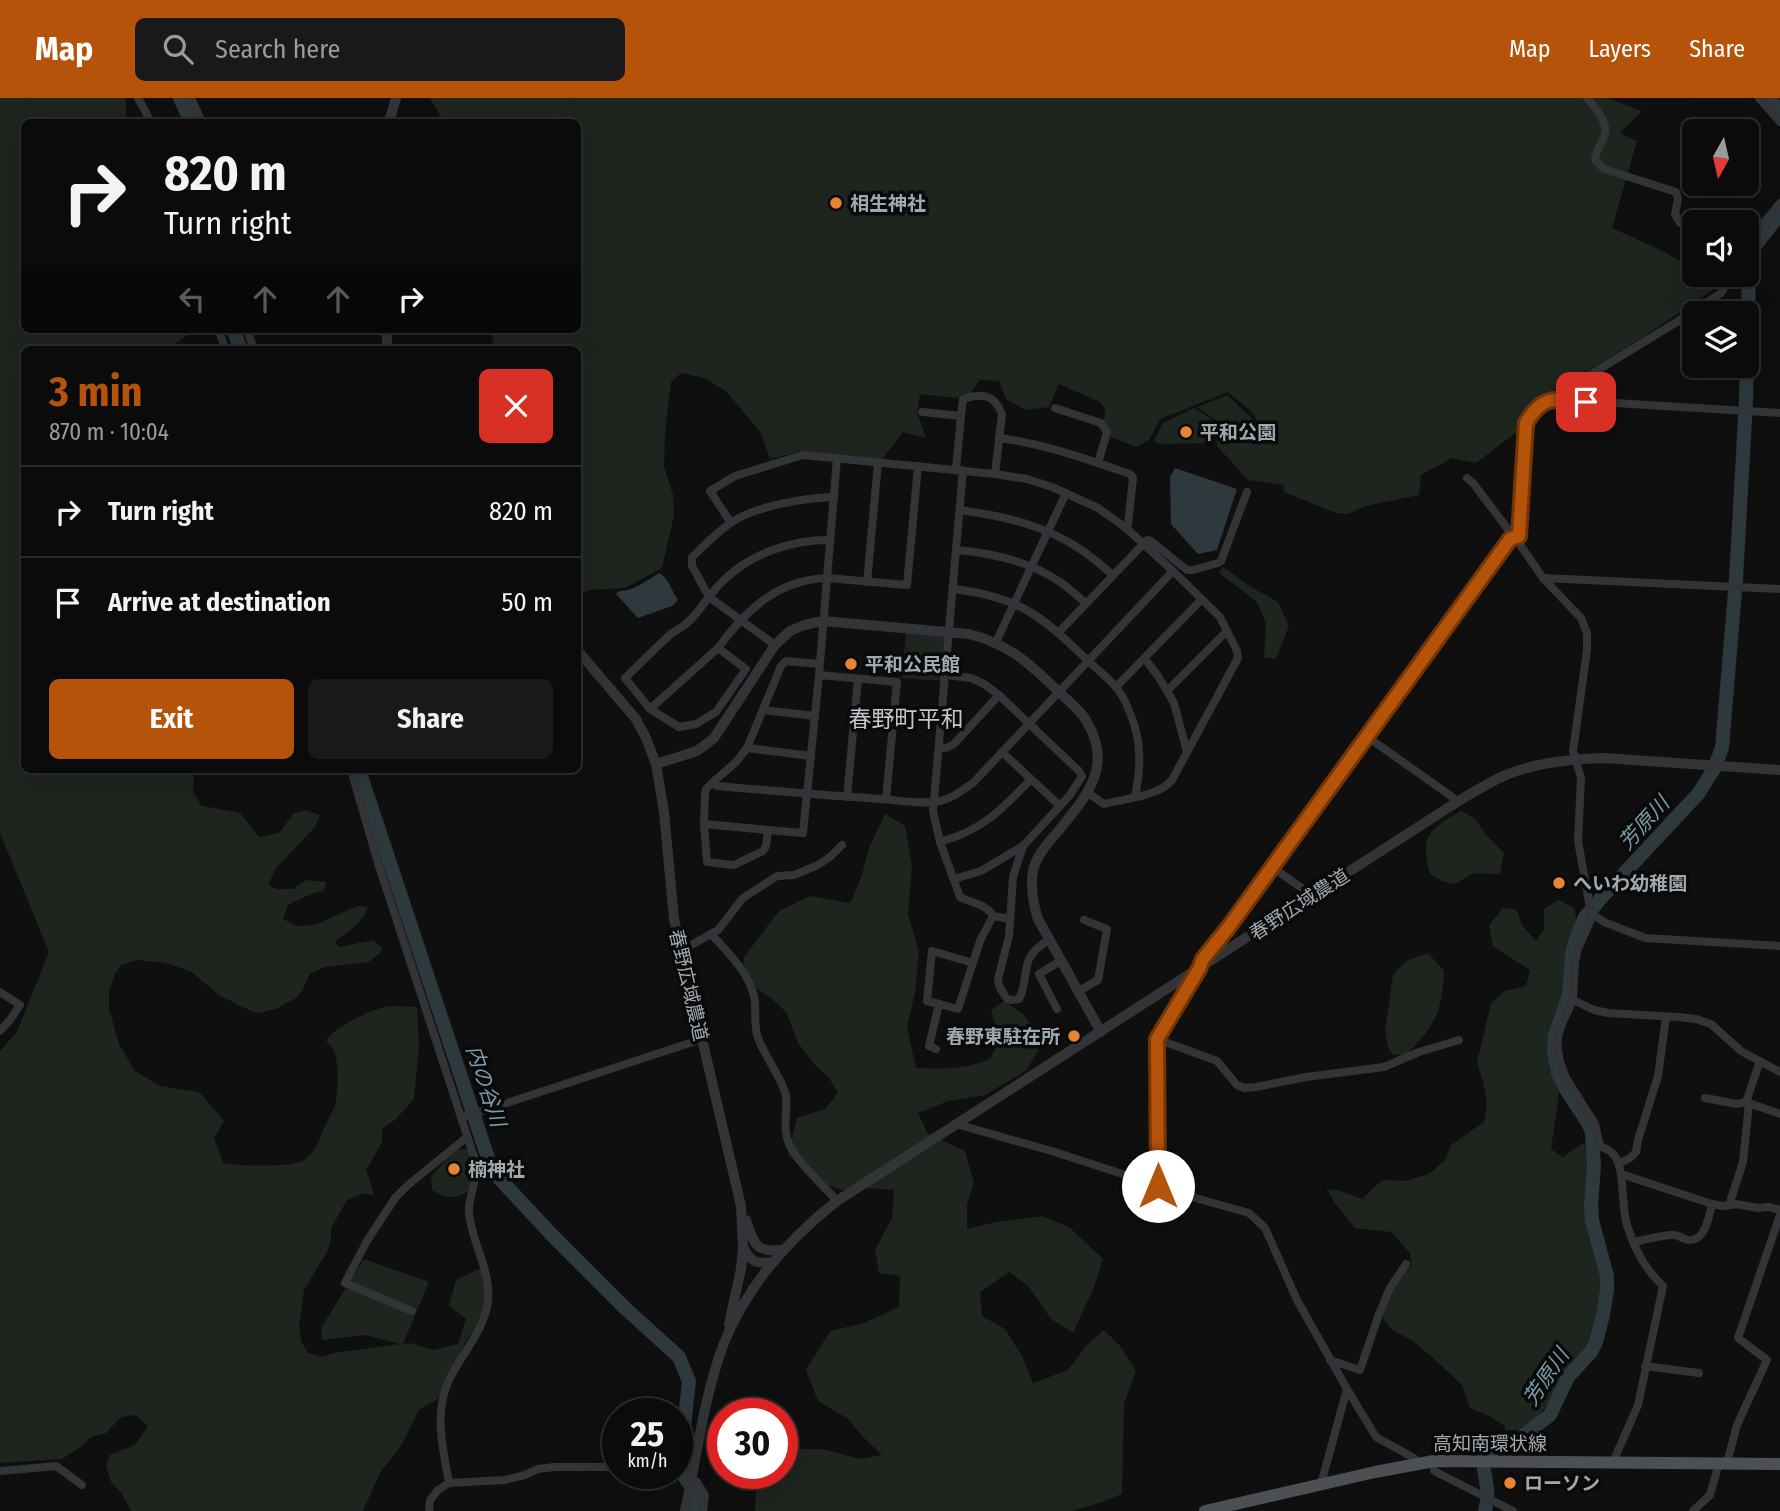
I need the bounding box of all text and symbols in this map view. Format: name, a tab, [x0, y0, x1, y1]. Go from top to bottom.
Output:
search box	[135, 18, 625, 81]
text: Map	[35, 29, 93, 69]
icon: search	[159, 30, 197, 68]
text: Search here	[215, 34, 340, 65]
text: Map	[1509, 35, 1551, 63]
text: Layers	[1589, 35, 1651, 63]
text: Share	[1689, 35, 1745, 63]
north arrow	[1682, 119, 1759, 196]
map controls	[1682, 119, 1759, 378]
text: 820 m	[164, 144, 287, 203]
icon: right	[49, 147, 140, 238]
place label: 相生神社	[850, 192, 926, 215]
marker: 相生神社	[828, 195, 844, 211]
text: Turn right	[164, 204, 291, 242]
button: sound	[1682, 210, 1759, 287]
icon: left	[173, 280, 211, 318]
icon: ahead	[246, 280, 284, 318]
icon: ahead	[319, 280, 357, 318]
icon: right	[392, 280, 430, 318]
button: layers	[1682, 301, 1759, 378]
text: 3 min	[49, 367, 143, 417]
button: close	[479, 369, 553, 443]
pin	[1556, 372, 1616, 432]
icon: arrive	[1567, 383, 1605, 421]
text: 870 m · 10:04	[49, 418, 169, 446]
place label: 平和公園	[1200, 421, 1276, 444]
marker: 平和公園	[1178, 424, 1194, 440]
icon: right	[49, 493, 87, 531]
text: Turn right	[108, 496, 214, 527]
text: 820 m	[489, 496, 553, 527]
icon: arrive	[49, 584, 87, 622]
text: Arrive at destination	[108, 587, 331, 618]
text: 50 m	[501, 587, 553, 618]
place label: 平和公民館	[865, 653, 960, 676]
marker: 平和公民館	[843, 656, 859, 672]
button: Exit	[49, 679, 294, 759]
button: Share	[308, 679, 553, 759]
district label: 春野町平和	[849, 705, 964, 733]
water label: 芳原川	[1613, 789, 1676, 855]
street label: 春野広域農道	[1245, 864, 1353, 945]
place label: へいわ幼稚園	[1573, 872, 1687, 895]
marker: へいわ幼稚園	[1551, 875, 1567, 891]
street label: 春野広域農道	[664, 927, 713, 1043]
place label: 春野東駐在所	[946, 1025, 1060, 1048]
marker: 春野東駐在所	[1066, 1028, 1082, 1044]
water label: 内の谷川	[461, 1042, 512, 1132]
position arrow	[1121, 1149, 1195, 1223]
place label: 楠神社	[468, 1158, 525, 1181]
marker: 楠神社	[446, 1161, 462, 1177]
water label: 芳原川	[1518, 1342, 1576, 1410]
speed limit sign: 30	[707, 1398, 798, 1489]
text: 25	[631, 1413, 664, 1455]
street label: 高知南環状線	[1433, 1432, 1547, 1455]
text: km/h	[627, 1450, 668, 1472]
place label: ローソン	[1524, 1472, 1600, 1495]
marker: ローソン	[1502, 1475, 1518, 1491]

